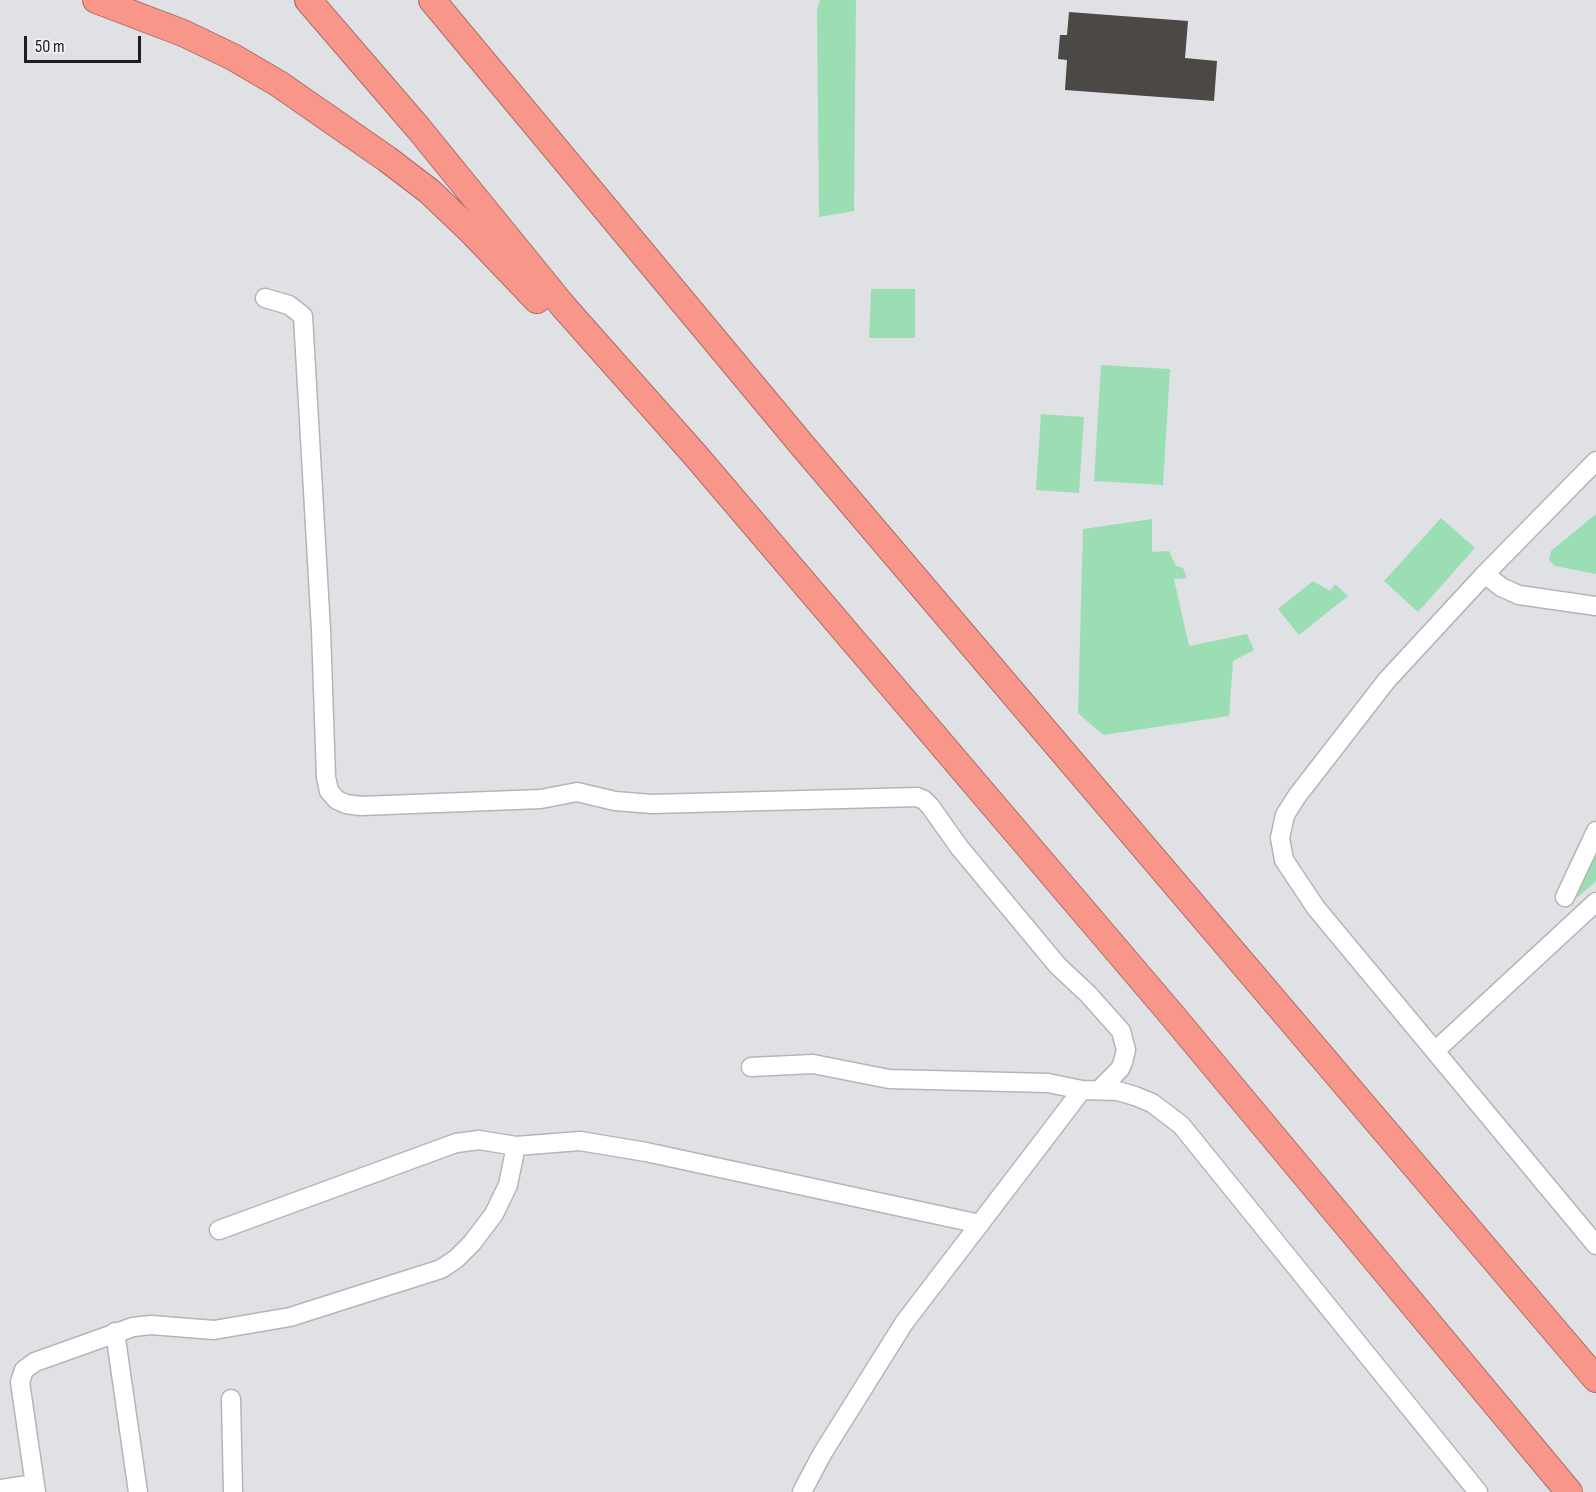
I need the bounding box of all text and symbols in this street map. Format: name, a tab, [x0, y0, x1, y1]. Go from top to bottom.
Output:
scale bar	[27, 24, 144, 62]
text: 50 m	[35, 36, 65, 57]

